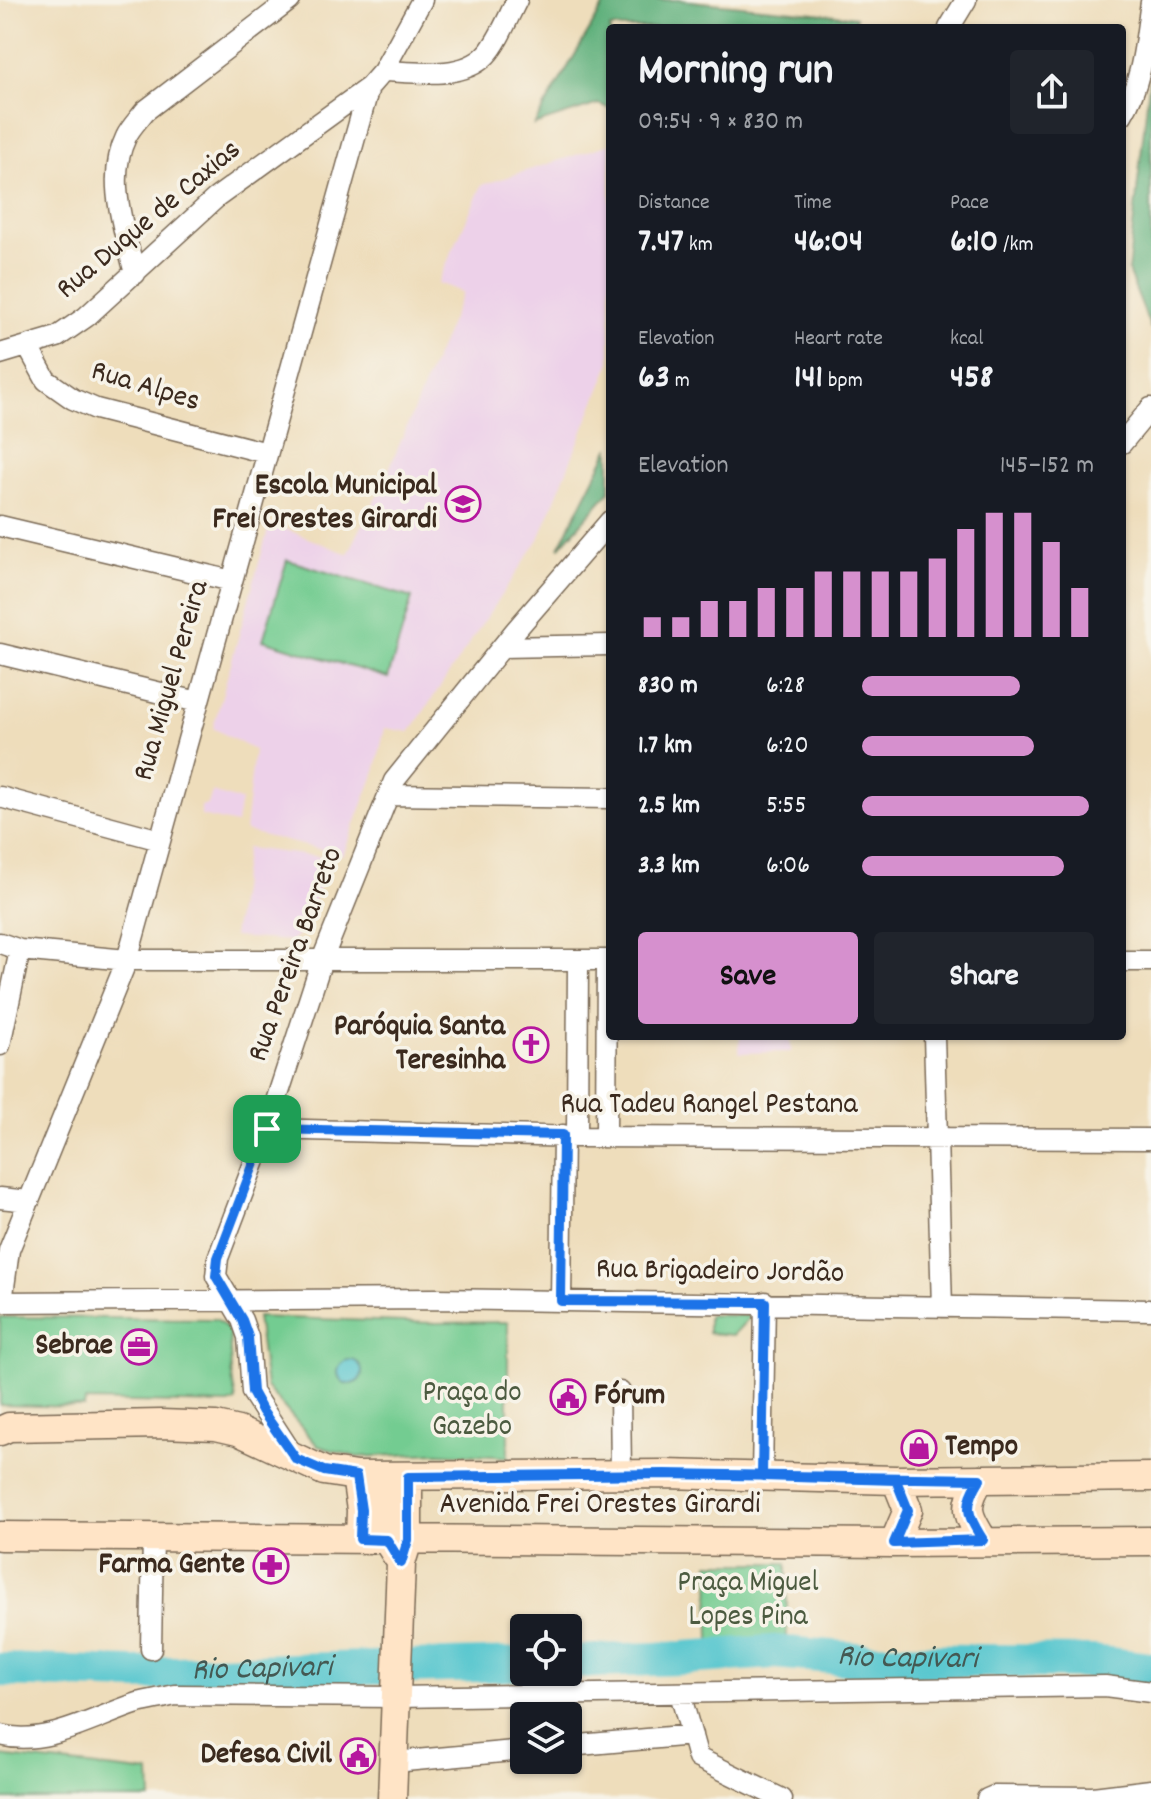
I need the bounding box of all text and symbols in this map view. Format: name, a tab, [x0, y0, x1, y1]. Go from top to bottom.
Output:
text: Morning run	[638, 42, 833, 105]
button: share	[1010, 50, 1094, 134]
text: 09:54 · 9 × 830 m	[638, 104, 803, 141]
street label: Rua Duque de Caxias	[48, 131, 252, 311]
text: Distance	[638, 188, 710, 219]
text: Time	[794, 188, 832, 219]
text: Pace	[950, 188, 989, 219]
text: 7.47	[638, 219, 684, 268]
text: 46:04	[794, 219, 863, 268]
text: 6:10	[950, 219, 998, 268]
text: km	[684, 230, 713, 261]
text: /km	[998, 230, 1034, 261]
text: Elevation	[638, 324, 715, 355]
text: Heart rate	[794, 324, 883, 355]
text: kcal	[950, 324, 983, 355]
street label: Rua Alpes	[85, 351, 205, 425]
text: 63	[638, 355, 670, 404]
text: 141	[794, 355, 823, 404]
text: 458	[950, 355, 994, 404]
text: m	[670, 366, 690, 397]
text: bpm	[823, 366, 863, 397]
text: Elevation	[638, 448, 728, 485]
text: 145–152 m	[1000, 448, 1094, 485]
place label: Escola Municipal Frei Orestes Girardi	[212, 466, 438, 543]
school or university icon: Escola Municipal Frei Orestes Girardi	[444, 485, 482, 523]
street label: Rua Miguel Pereira	[124, 575, 222, 786]
text: 830 m	[638, 668, 698, 705]
text: 6:28	[766, 668, 805, 705]
text: 1.7 km	[638, 728, 692, 765]
text: 6:20	[766, 728, 809, 765]
text: 2.5 km	[638, 788, 700, 825]
text: 5:55	[766, 788, 806, 825]
street label: Rua Pereira Barreto	[238, 842, 356, 1068]
text: 3.3 km	[638, 848, 700, 885]
text: 6:06	[766, 848, 810, 885]
button: Save	[638, 932, 858, 1024]
button: Share	[874, 932, 1094, 1024]
place label: Paróquia Santa Teresinha	[334, 1007, 506, 1084]
church icon: Paróquia Santa Teresinha	[512, 1026, 550, 1064]
street label: Rua Tadeu Rangel Pestana	[560, 1085, 858, 1128]
pin	[233, 1095, 301, 1163]
icon: arrive	[245, 1107, 289, 1151]
street label: Rua Brigadeiro Jordão	[595, 1249, 845, 1297]
place label: Sebrae	[35, 1326, 113, 1369]
office icon: Sebrae	[120, 1328, 158, 1366]
park label: Praça do Gazebo	[422, 1373, 522, 1450]
place label: Fórum	[594, 1376, 665, 1419]
public building icon: Fórum	[549, 1378, 587, 1416]
place label: Tempo	[945, 1427, 1018, 1470]
shop icon: Tempo	[900, 1429, 938, 1467]
street label: Avenida Frei Orestes Girardi	[440, 1485, 761, 1528]
place label: Farma Gente	[98, 1545, 245, 1588]
pharmacy icon: Farma Gente	[252, 1547, 290, 1585]
park label: Praça Miguel Lopes Pina	[677, 1563, 819, 1640]
map controls	[510, 1614, 582, 1774]
button: locate	[510, 1614, 582, 1686]
water label: Rio Capivari	[835, 1634, 983, 1684]
water label: Rio Capivari	[191, 1646, 338, 1696]
button: layers	[510, 1702, 582, 1774]
place label: Defesa Civil	[201, 1735, 333, 1778]
public building icon: Defesa Civil	[339, 1737, 377, 1775]

